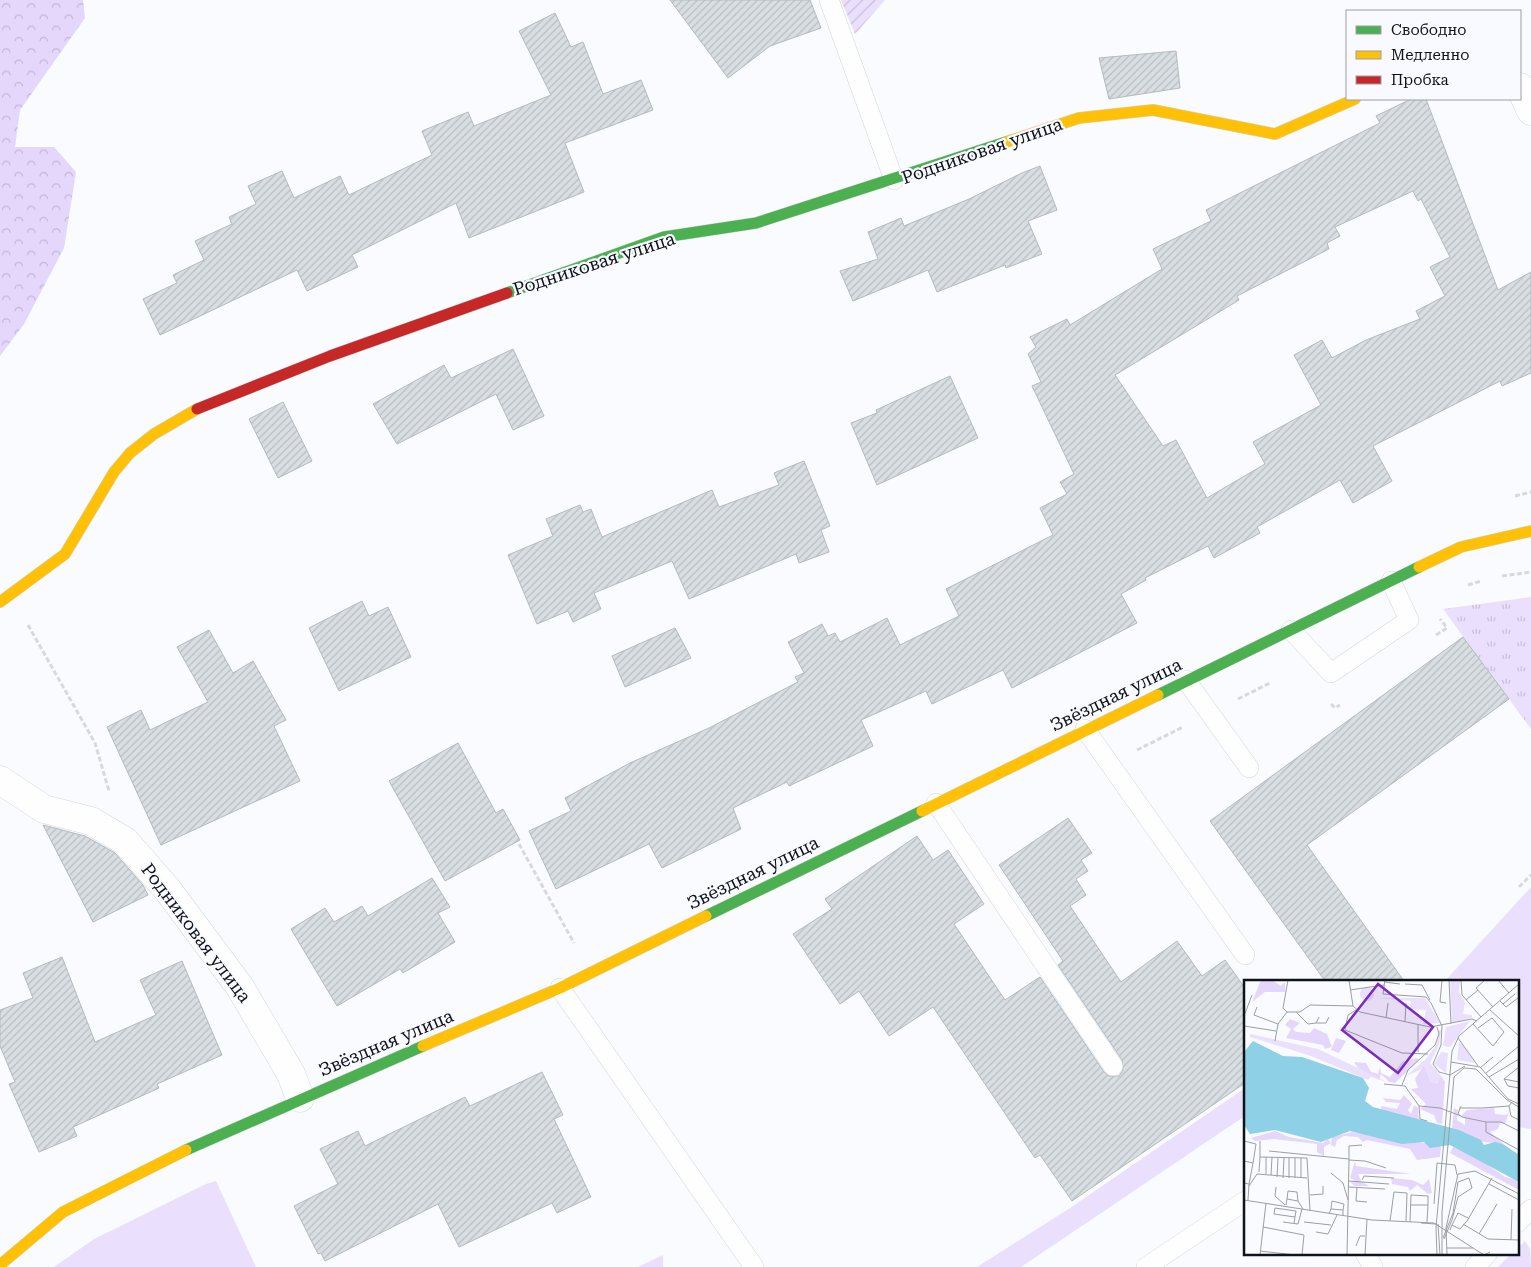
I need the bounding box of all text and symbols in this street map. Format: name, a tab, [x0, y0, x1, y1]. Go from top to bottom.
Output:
legend	[1346, 10, 1521, 100]
text: Свободно	[1391, 21, 1466, 39]
text: Медленно	[1391, 46, 1470, 64]
text: Пробка	[1391, 71, 1449, 89]
street label: Родниковая улица	[899, 113, 1065, 188]
street label: Родниковая улица	[510, 227, 678, 300]
street label: Звёздная улица	[1046, 653, 1185, 736]
street label: Звёздная улица	[683, 831, 822, 914]
street label: Родниковая улица	[137, 859, 256, 1007]
inset map	[1244, 980, 1518, 1254]
street label: Звёздная улица	[315, 1005, 456, 1080]

